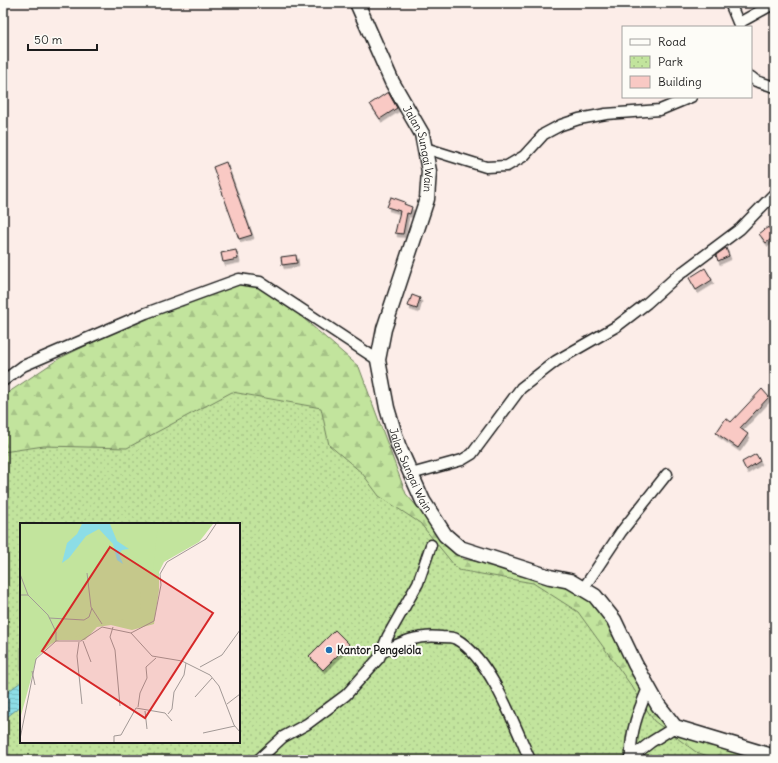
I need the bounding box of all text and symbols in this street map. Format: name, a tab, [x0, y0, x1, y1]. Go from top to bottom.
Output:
scale bar	[28, 26, 97, 52]
legend	[622, 26, 752, 98]
text: 50 m	[34, 32, 63, 47]
text: Road	[658, 34, 686, 49]
text: Park	[658, 54, 683, 69]
text: Building	[658, 74, 702, 89]
street label: Jalan Sungai Wain	[400, 103, 436, 193]
street label: Jalan Sungai Wain	[386, 426, 435, 515]
inset map	[20, 523, 240, 743]
place label: Kantor Pengelola	[337, 643, 422, 658]
marker: Kantor Pengelola	[324, 645, 334, 655]

